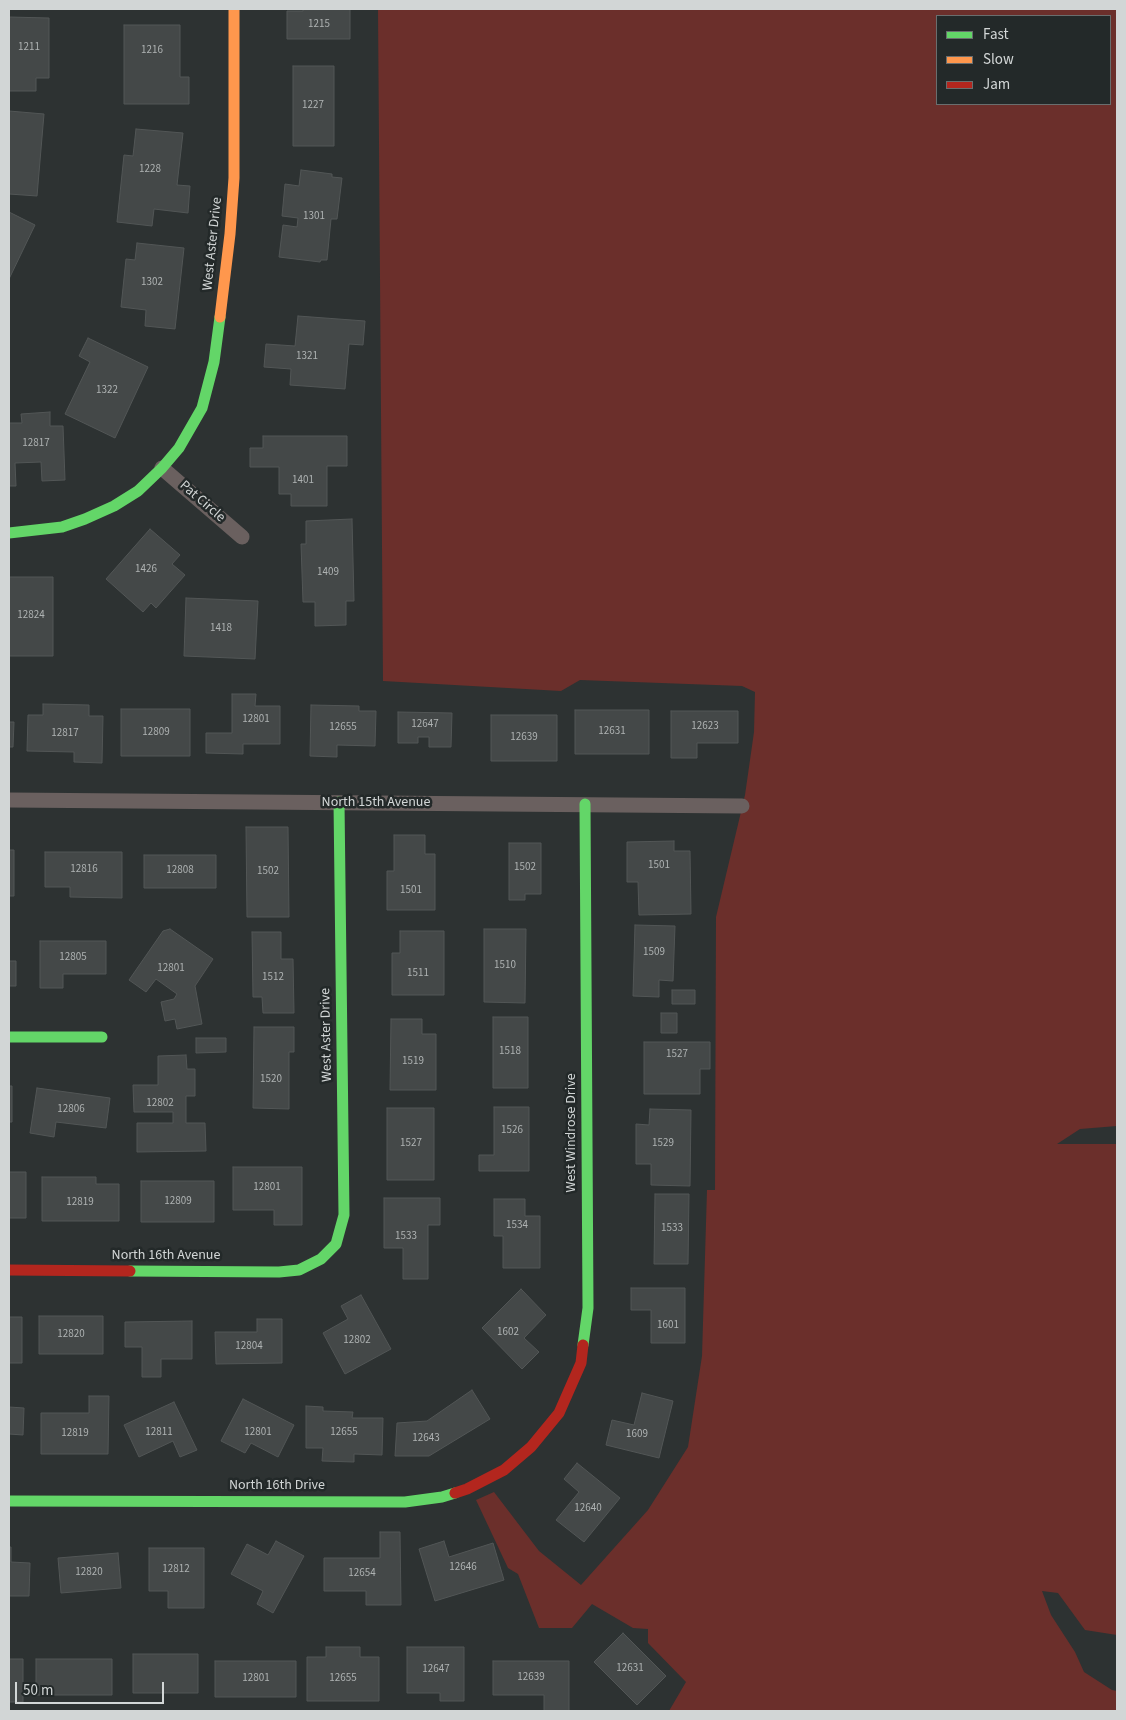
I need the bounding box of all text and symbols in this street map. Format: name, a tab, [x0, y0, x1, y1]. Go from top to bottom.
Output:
legend	[936, 15, 1111, 105]
house number: 1215	[308, 18, 330, 32]
text: Fast	[983, 24, 1009, 45]
house number: 1211	[18, 41, 40, 55]
house number: 1216	[141, 44, 163, 58]
text: Slow	[983, 49, 1014, 70]
text: Jam	[983, 74, 1010, 95]
house number: 1227	[302, 99, 324, 113]
house number: 1228	[139, 163, 161, 177]
street label: West Aster Drive	[200, 196, 226, 292]
house number: 1301	[303, 210, 325, 224]
house number: 1302	[141, 276, 163, 290]
house number: 1321	[296, 350, 318, 364]
house number: 1322	[96, 384, 118, 398]
house number: 12817	[22, 437, 50, 451]
house number: 1401	[292, 474, 314, 488]
street label: Pat Circle	[176, 478, 228, 526]
house number: 1426	[135, 563, 157, 577]
house number: 1409	[317, 566, 339, 580]
house number: 12824	[17, 609, 45, 623]
house number: 1418	[210, 622, 232, 636]
house number: 12801	[242, 713, 270, 727]
house number: 12647	[411, 718, 439, 732]
house number: 12623	[691, 720, 719, 734]
house number: 12655	[329, 721, 357, 735]
house number: 12631	[598, 725, 626, 739]
house number: 12809	[142, 726, 170, 740]
house number: 12817	[51, 727, 79, 741]
house number: 12639	[510, 731, 538, 745]
street label: North 15th Avenue	[322, 795, 430, 811]
house number: 1501	[648, 859, 670, 873]
house number: 1502	[514, 861, 536, 875]
house number: 12816	[70, 863, 98, 877]
house number: 12808	[166, 864, 194, 878]
house number: 1502	[257, 865, 279, 879]
house number: 1501	[400, 884, 422, 898]
house number: 1509	[643, 946, 665, 960]
house number: 12805	[59, 951, 87, 965]
house number: 1510	[494, 959, 516, 973]
house number: 12801	[157, 962, 185, 976]
house number: 1511	[407, 967, 429, 981]
house number: 1512	[262, 971, 284, 985]
street label: West Aster Drive	[318, 988, 336, 1082]
house number: 1518	[499, 1045, 521, 1059]
house number: 1527	[666, 1048, 688, 1062]
house number: 1519	[402, 1055, 424, 1069]
house number: 1520	[260, 1073, 282, 1087]
street label: West Windrose Drive	[564, 1073, 580, 1193]
house number: 12802	[146, 1097, 174, 1111]
house number: 12806	[57, 1103, 85, 1117]
house number: 1526	[501, 1124, 523, 1138]
house number: 1527	[400, 1137, 422, 1151]
house number: 1529	[652, 1137, 674, 1151]
house number: 12801	[253, 1181, 281, 1195]
house number: 12809	[164, 1195, 192, 1209]
house number: 12819	[66, 1196, 94, 1210]
house number: 1534	[506, 1219, 528, 1233]
house number: 1533	[661, 1222, 683, 1236]
house number: 1533	[395, 1230, 417, 1244]
street label: North 16th Avenue	[112, 1248, 220, 1264]
house number: 1601	[657, 1319, 679, 1333]
house number: 1602	[497, 1326, 519, 1340]
house number: 12820	[57, 1328, 85, 1342]
house number: 12802	[343, 1334, 371, 1348]
house number: 12804	[235, 1340, 263, 1354]
house number: 12811	[145, 1426, 173, 1440]
house number: 12801	[244, 1426, 272, 1440]
house number: 12655	[330, 1426, 358, 1440]
house number: 12819	[61, 1427, 89, 1441]
house number: 1609	[626, 1428, 648, 1442]
house number: 12643	[412, 1432, 440, 1446]
street label: North 16th Drive	[229, 1478, 325, 1494]
house number: 12640	[574, 1502, 602, 1516]
house number: 12646	[449, 1561, 477, 1575]
house number: 12812	[162, 1563, 190, 1577]
house number: 12820	[75, 1566, 103, 1580]
house number: 12654	[348, 1567, 376, 1581]
house number: 12631	[616, 1662, 644, 1676]
house number: 12647	[422, 1663, 450, 1677]
house number: 12639	[517, 1671, 545, 1685]
scale bar	[18, 1672, 166, 1704]
house number: 12801	[242, 1672, 270, 1686]
house number: 12655	[329, 1672, 357, 1686]
text: 50 m	[23, 1680, 53, 1701]

